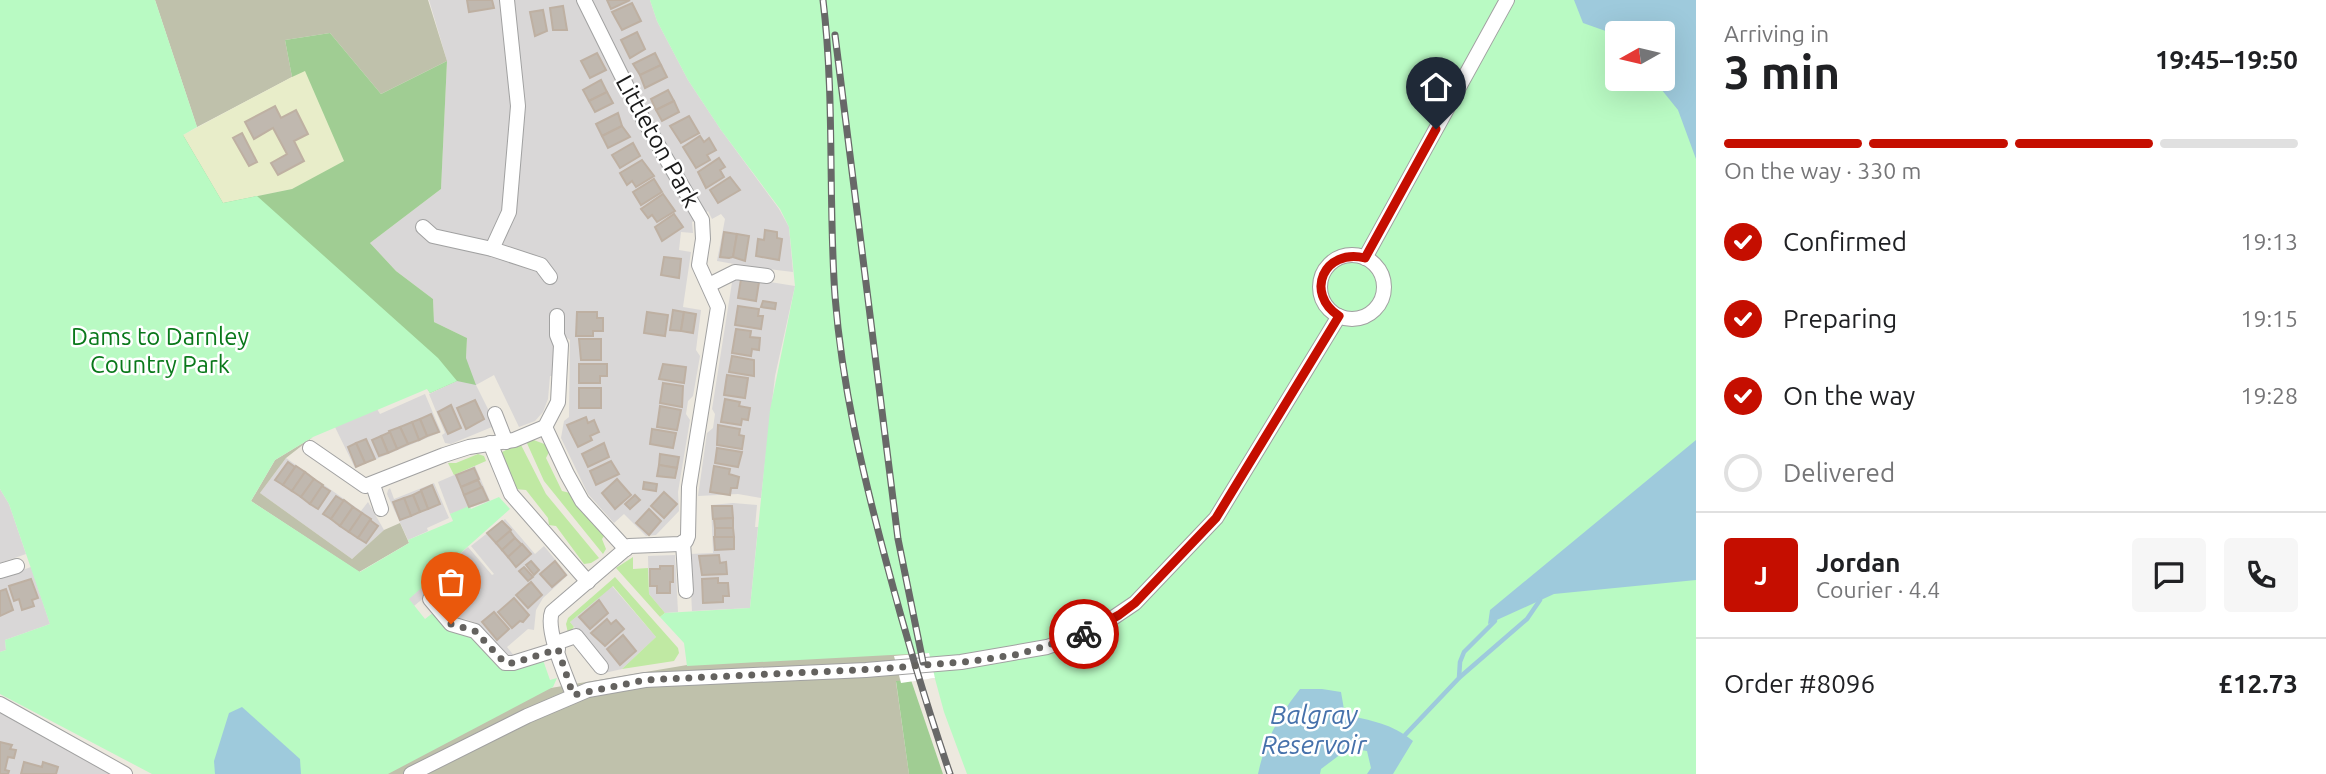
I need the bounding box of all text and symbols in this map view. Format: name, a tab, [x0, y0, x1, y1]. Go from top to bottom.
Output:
north arrow	[1605, 21, 1675, 91]
map controls	[1605, 21, 1675, 91]
text: Arriving in	[1724, 21, 1829, 46]
text: 19:45–19:50	[2155, 45, 2298, 74]
text: 3 min	[1724, 46, 1840, 98]
pin	[1406, 57, 1466, 129]
icon: home	[1417, 68, 1455, 106]
street label: Littleton Park	[611, 70, 705, 212]
text: On the way · 330 m	[1724, 158, 1921, 183]
icon: check	[1724, 223, 1762, 261]
text: Confirmed	[1783, 227, 1907, 256]
text: 19:13	[2240, 229, 2298, 254]
icon: check	[1724, 300, 1762, 338]
text: Preparing	[1783, 304, 1897, 333]
text: 19:15	[2240, 306, 2298, 331]
park label: Dams to Darnley Country Park	[71, 323, 249, 378]
icon: check	[1724, 377, 1762, 415]
text: On the way	[1783, 381, 1915, 410]
text: 19:28	[2240, 383, 2298, 408]
text: Delivered	[1783, 458, 1895, 487]
button: chat	[2132, 538, 2206, 612]
button: phone	[2224, 538, 2298, 612]
text: Jordan	[1816, 548, 1901, 577]
pin	[421, 552, 481, 624]
text: J	[1754, 561, 1768, 590]
icon: bag	[432, 563, 470, 601]
text: Courier · 4.4	[1816, 577, 1940, 602]
courier	[1049, 599, 1119, 669]
icon: bike	[1065, 615, 1103, 653]
text: Order #8096	[1724, 669, 1875, 698]
text: £12.73	[2218, 669, 2298, 698]
water label: Balgray Reservoir	[1261, 700, 1368, 759]

